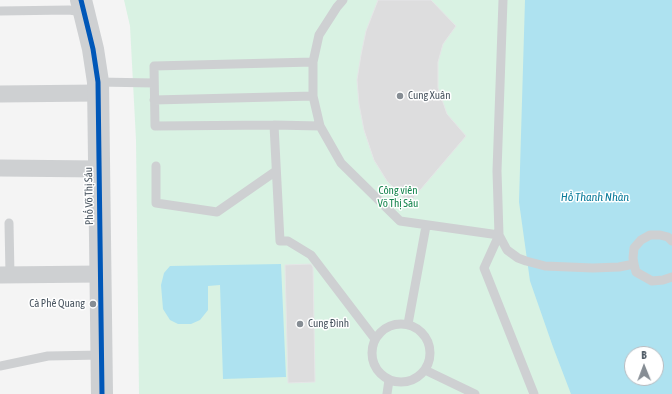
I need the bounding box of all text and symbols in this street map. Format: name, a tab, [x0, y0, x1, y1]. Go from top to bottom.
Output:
place label: Cung Xuân	[408, 89, 451, 103]
marker: Cung Xuân	[395, 91, 405, 101]
street label: Phố Võ Thị Sáu	[82, 167, 96, 225]
park label: Công viên Võ Thị Sáu	[378, 184, 418, 210]
water label: Hồ Thanh Nhàn	[561, 190, 629, 204]
place label: Cà Phê Quang	[29, 297, 85, 311]
marker: Cà Phê Quang	[88, 299, 98, 309]
place label: Cung Đình	[308, 317, 349, 331]
marker: Cung Đình	[295, 319, 305, 329]
north arrow	[624, 346, 664, 386]
text: B	[641, 349, 647, 361]

